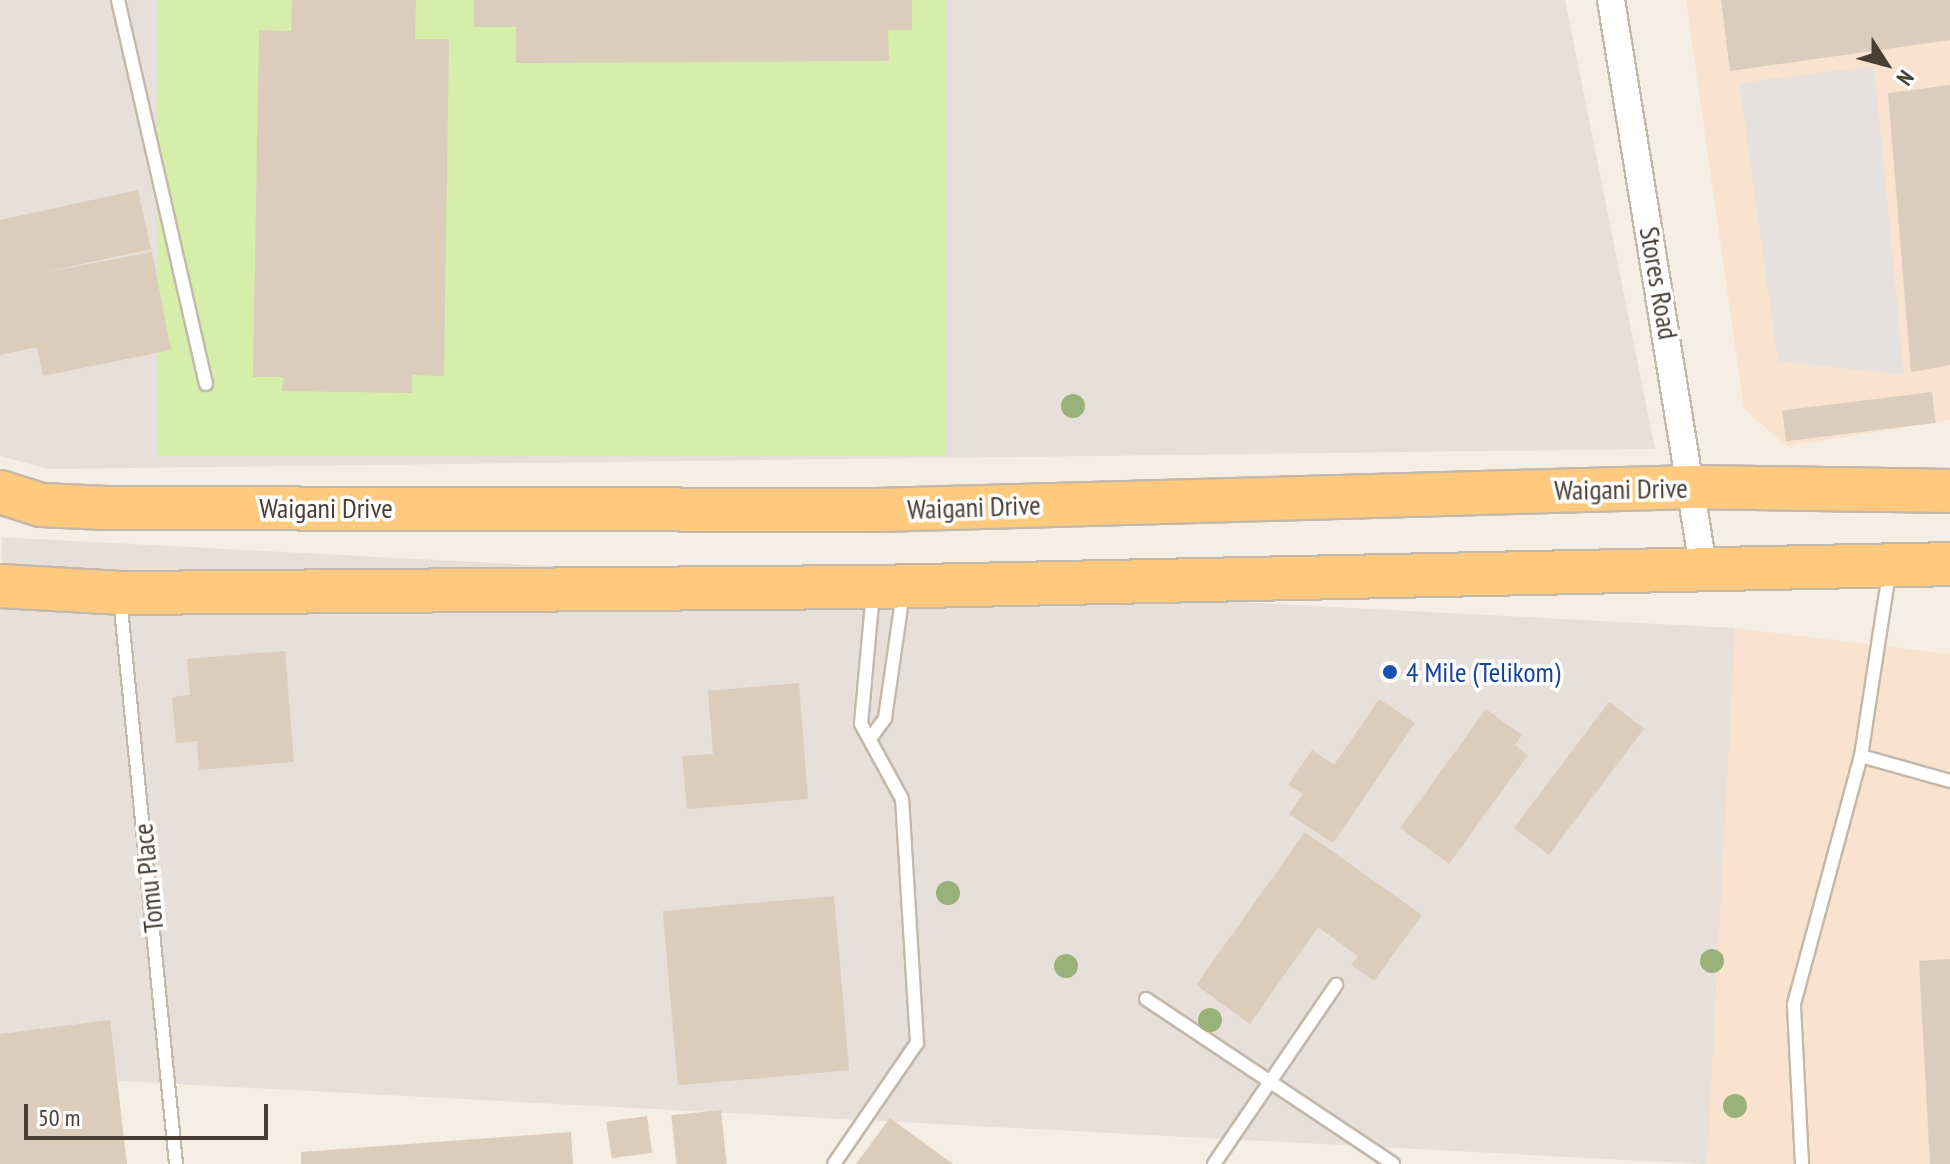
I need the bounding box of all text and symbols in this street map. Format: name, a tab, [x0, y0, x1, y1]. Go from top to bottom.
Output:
north arrow	[1846, 24, 1926, 104]
text: N	[1891, 65, 1920, 91]
street label: Stores Road	[1633, 224, 1685, 342]
street label: Waigani Drive	[1554, 471, 1688, 507]
street label: Waigani Drive	[907, 488, 1041, 526]
street label: Waigani Drive	[259, 491, 393, 525]
place label: 4 Mile (Telikom)	[1406, 655, 1560, 689]
marker: 4 Mile (Telikom)	[1381, 663, 1399, 681]
street label: Tomu Place	[126, 822, 170, 934]
scale bar	[28, 1088, 272, 1138]
text: 50 m	[38, 1102, 80, 1133]

